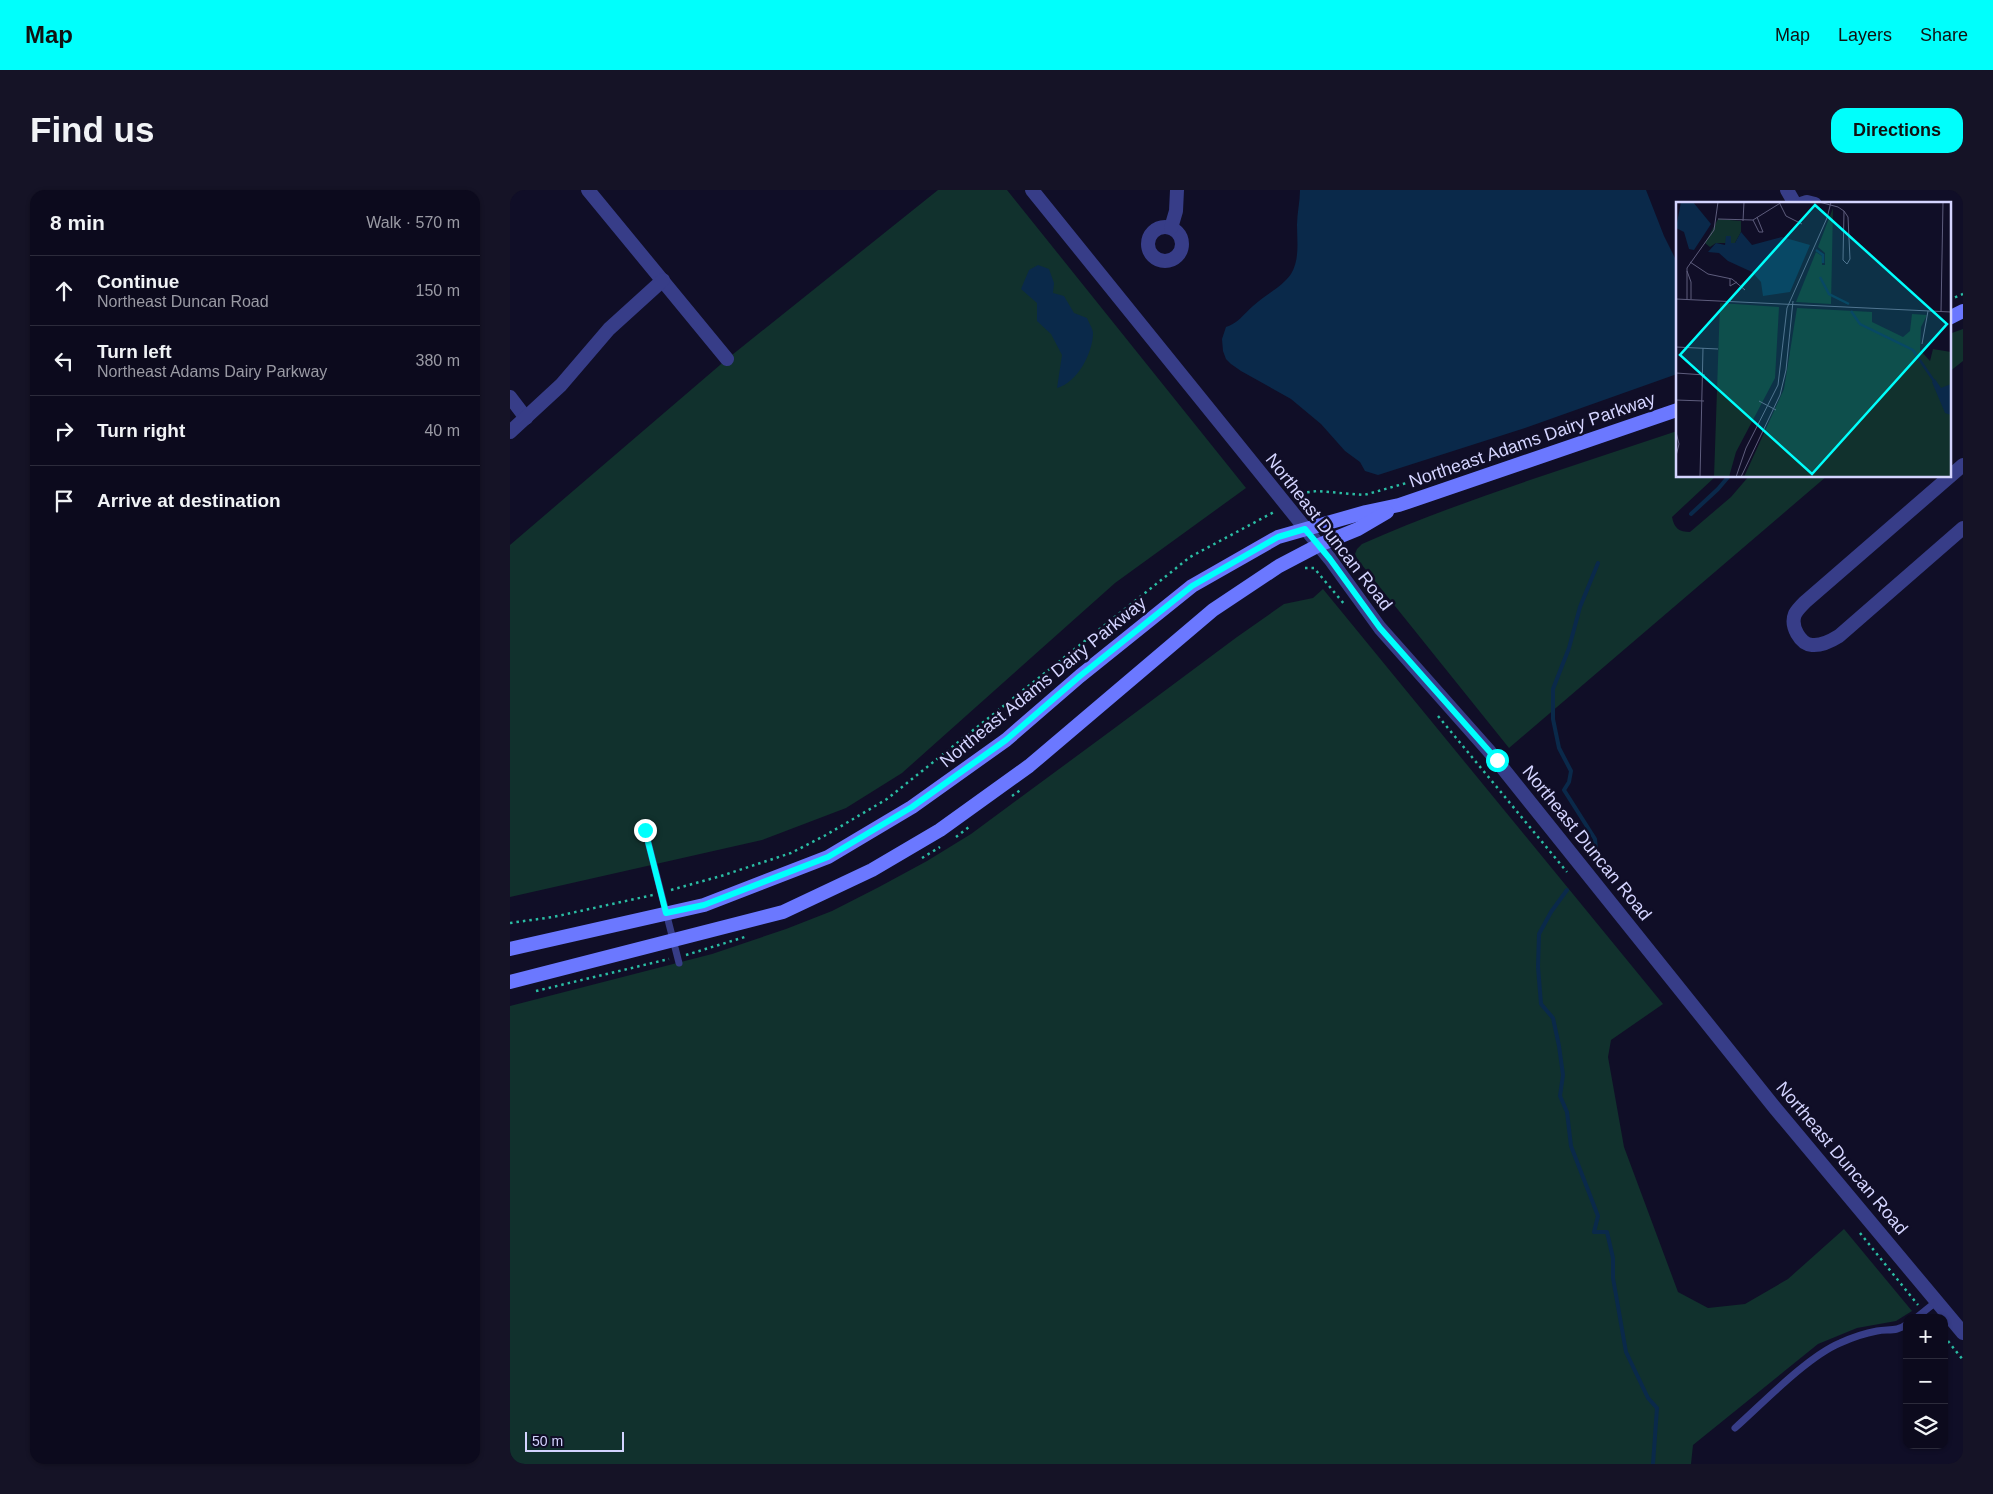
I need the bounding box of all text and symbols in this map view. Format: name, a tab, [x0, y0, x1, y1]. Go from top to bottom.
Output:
text: Map	[25, 21, 73, 48]
text: Map	[1775, 25, 1810, 45]
text: Layers	[1838, 25, 1892, 45]
text: Share	[1920, 25, 1968, 45]
button: Directions	[1831, 108, 1963, 153]
text: Find us	[30, 110, 154, 149]
inset map	[1676, 202, 1950, 478]
text: 8 min	[50, 211, 105, 234]
text: Walk · 570 m	[366, 214, 460, 231]
text: Continue	[97, 271, 179, 292]
icon: ahead	[50, 277, 78, 305]
text: 150 m	[416, 282, 460, 299]
text: Northeast Duncan Road	[97, 293, 269, 310]
text: Turn left	[97, 341, 172, 362]
icon: left	[50, 347, 78, 375]
text: 380 m	[416, 352, 460, 369]
text: Northeast Adams Dairy Parkway	[97, 363, 327, 380]
street label: Northeast Adams Dairy Parkway	[1406, 388, 1658, 492]
icon: right	[50, 417, 78, 445]
text: Turn right	[97, 420, 185, 441]
text: 40 m	[424, 422, 460, 439]
street label: Northeast Duncan Road	[1262, 450, 1396, 614]
icon: arrive	[50, 487, 78, 515]
text: Arrive at destination	[97, 490, 281, 511]
street label: Northeast Adams Dairy Parkway	[936, 593, 1150, 771]
route start	[1486, 749, 1509, 772]
street label: Northeast Duncan Road	[1518, 762, 1656, 924]
route end	[634, 819, 657, 842]
street label: Northeast Duncan Road	[1772, 1078, 1912, 1238]
map controls	[1903, 1314, 1948, 1449]
button: +	[1903, 1314, 1948, 1359]
button: −	[1903, 1359, 1948, 1404]
button: layers	[1903, 1404, 1948, 1449]
scale bar	[525, 1429, 624, 1452]
text: 50 m	[532, 1433, 563, 1449]

